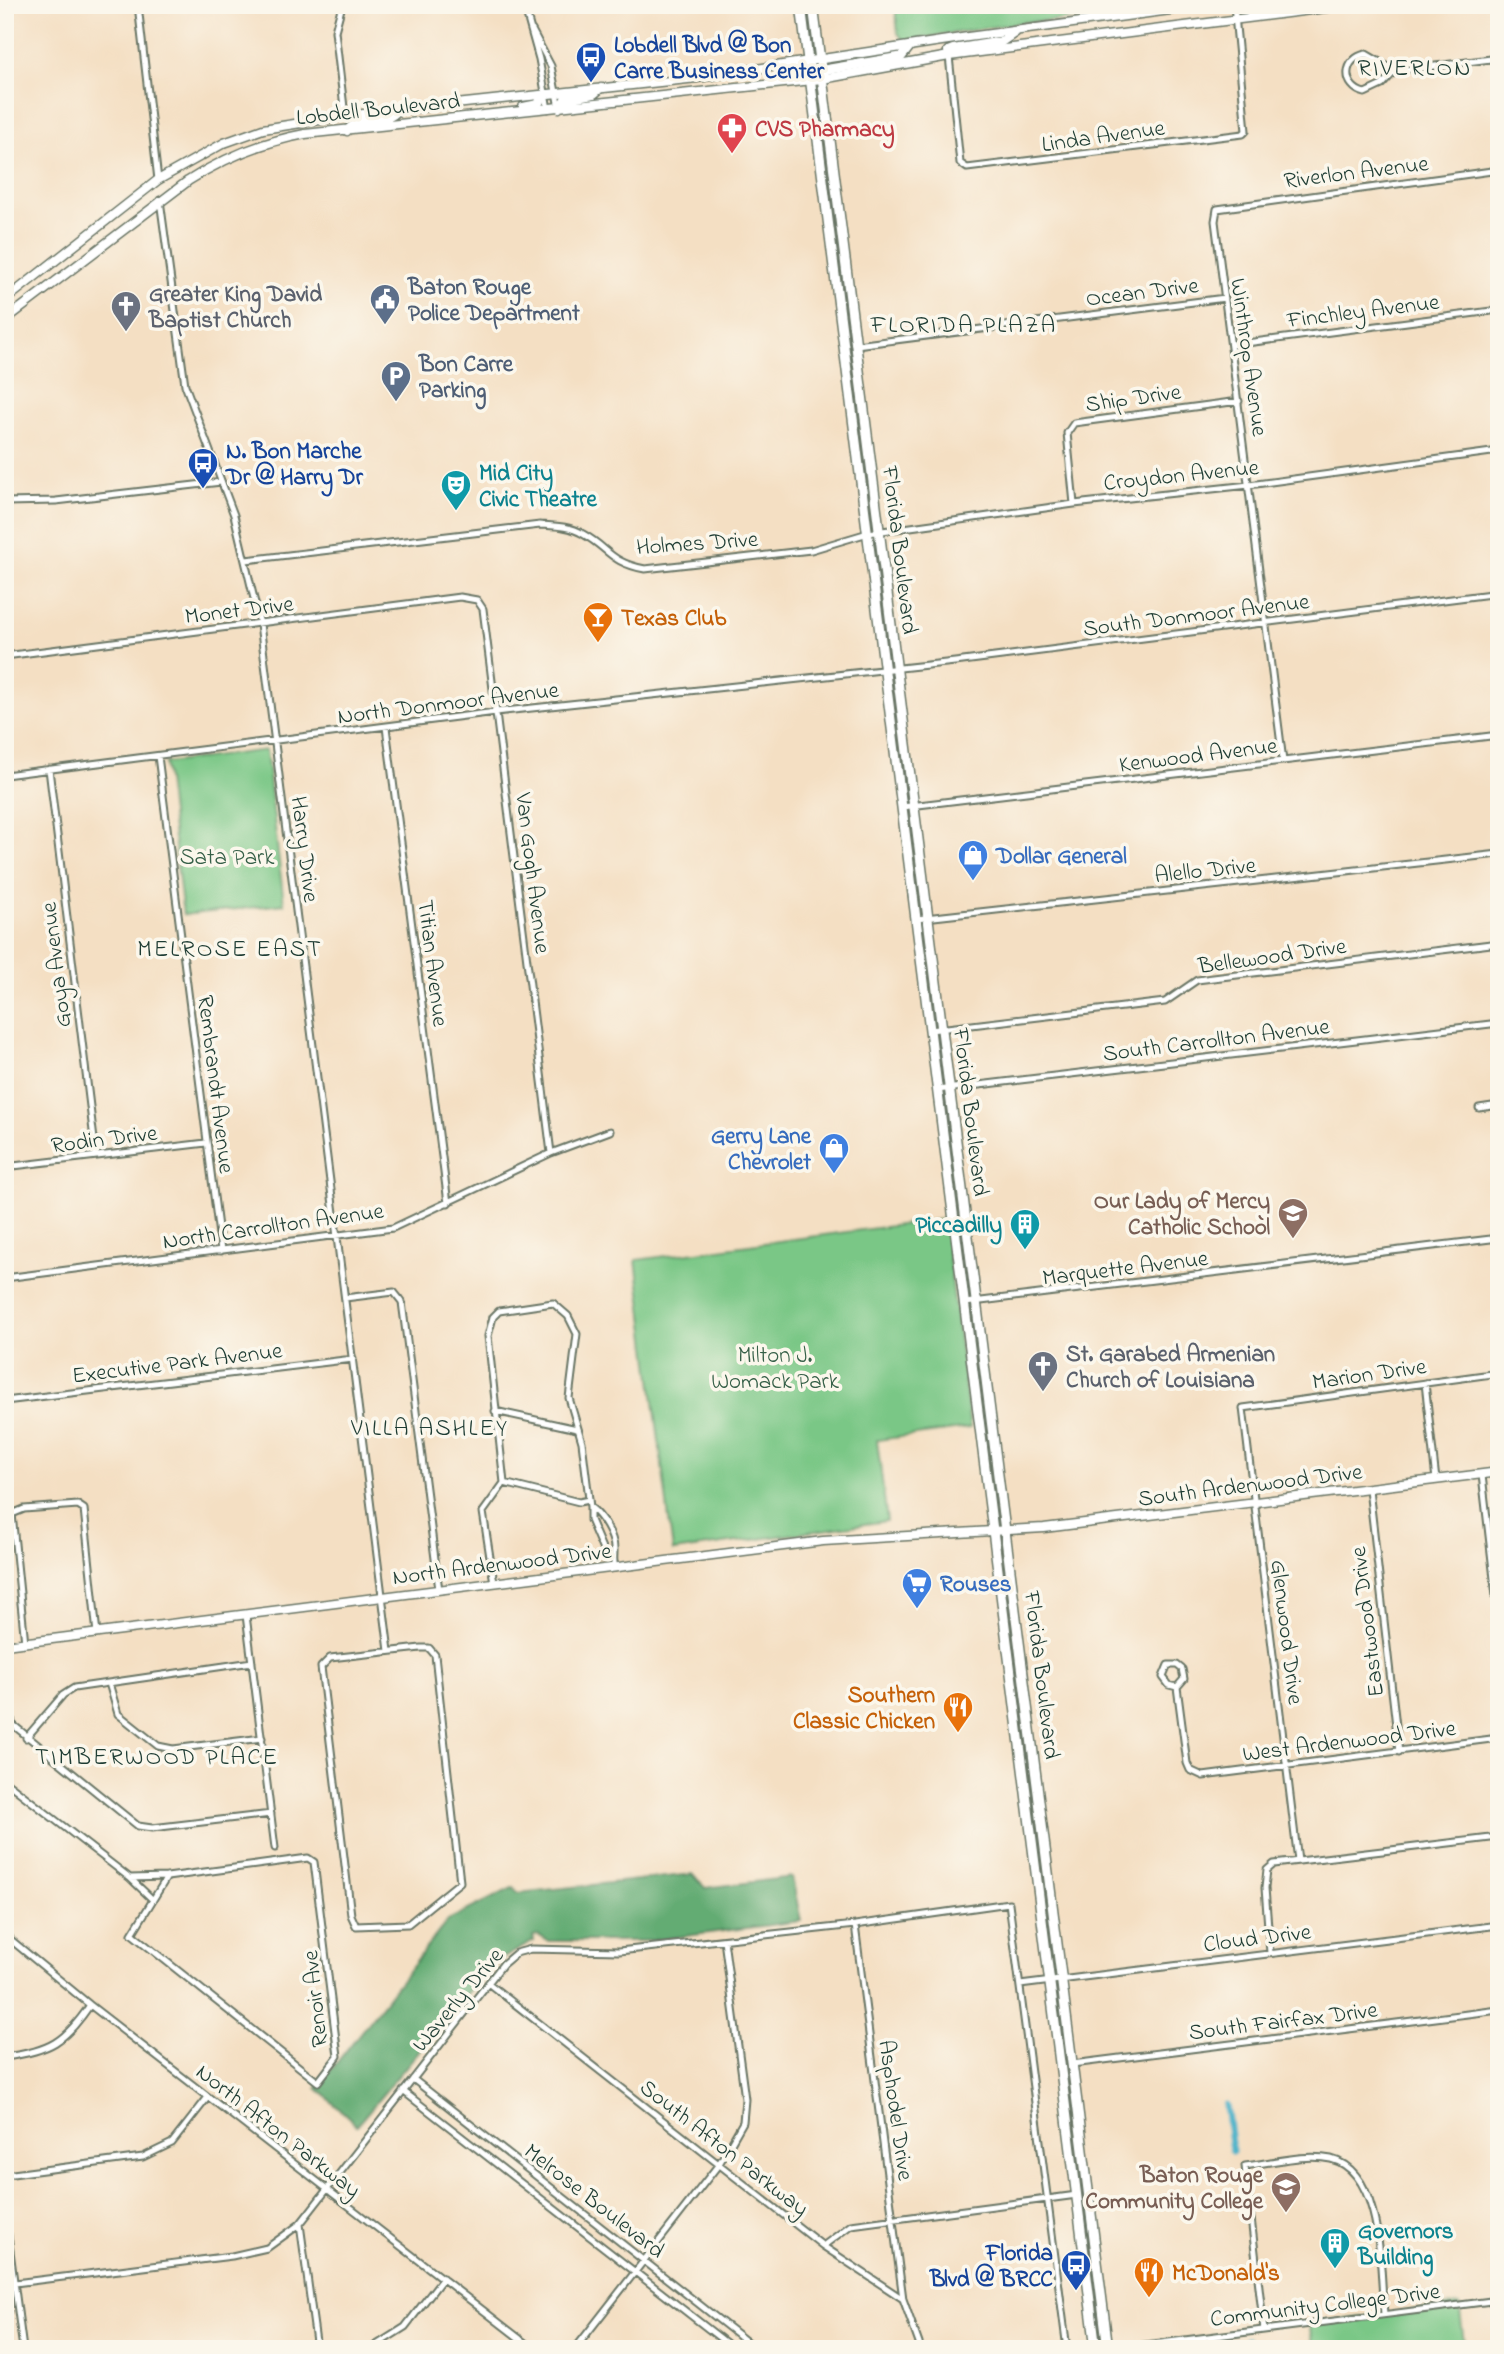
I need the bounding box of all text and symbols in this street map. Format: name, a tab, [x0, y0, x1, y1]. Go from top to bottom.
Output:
place label: Lobdell Blvd @ Bon Carre Business Center	[614, 29, 825, 89]
bus stop icon: Lobdell Blvd @ Bon Carre Business Center	[574, 40, 608, 84]
district label: RIVERLON	[1358, 52, 1472, 87]
street label: Lobdell Boulevard	[295, 85, 462, 136]
pharmacy icon: CVS Pharmacy	[715, 111, 749, 155]
street label: Linda Avenue	[1040, 112, 1168, 162]
place label: CVS Pharmacy	[755, 114, 895, 149]
street label: Riverlon Avenue	[1282, 148, 1431, 199]
street label: Ocean Drive	[1084, 270, 1201, 317]
place label: Baton Rouge Police Department	[407, 272, 580, 331]
street label: Winthrop Avenue	[1220, 276, 1275, 439]
place label: Greater King David Baptist Church	[148, 279, 322, 338]
public building icon: Baton Rouge Police Department	[368, 282, 402, 326]
street label: Finchley Avenue	[1284, 287, 1442, 340]
church icon: Greater King David Baptist Church	[109, 289, 143, 333]
district label: FLORIDA PLAZA	[870, 309, 1057, 344]
place label: Bon Carre Parking	[418, 349, 514, 410]
parking icon: Bon Carre Parking	[379, 359, 413, 403]
street label: Ship Drive	[1083, 376, 1184, 423]
place label: N. Bon Marche Dr @ Harry Dr	[225, 436, 364, 497]
bus stop icon: N. Bon Marche Dr @ Harry Dr	[186, 446, 220, 490]
street label: Croydon Avenue	[1102, 452, 1261, 503]
place label: Mid City Civic Theatre	[479, 458, 597, 517]
street label: Florida Boulevard	[872, 463, 925, 636]
theatre icon: Mid City Civic Theatre	[439, 468, 473, 512]
street label: Holmes Drive	[635, 524, 760, 565]
street label: South Donmoor Avenue	[1081, 586, 1312, 647]
street label: Monet Drive	[183, 588, 296, 635]
bar icon: Texas Club	[581, 600, 615, 644]
place label: Texas Club	[621, 603, 727, 636]
street label: North Donmoor Avenue	[336, 674, 561, 734]
street label: Kenwood Avenue	[1117, 730, 1280, 783]
street label: Van Gogh Avenue	[504, 790, 558, 956]
street label: Harry Drive	[279, 794, 326, 905]
shop icon: Dollar General	[956, 838, 990, 882]
place label: Dollar General	[995, 841, 1127, 874]
park label: Sata Park	[180, 842, 275, 875]
street label: Alello Drive	[1153, 850, 1258, 893]
street label: Titian Avenue	[407, 898, 456, 1029]
street label: Goya Avenue	[33, 899, 84, 1029]
street label: Bellewood Drive	[1195, 931, 1349, 984]
district label: MELROSE EAST	[137, 933, 323, 968]
street label: Rembrandt Avenue	[187, 993, 242, 1176]
street label: South Carrollton Avenue	[1101, 1011, 1332, 1072]
street label: Florida Boulevard	[943, 1025, 996, 1198]
street label: Rodin Drive	[49, 1118, 160, 1163]
place label: Gerry Lane Chevrolet	[711, 1121, 812, 1180]
shop icon: Gerry Lane Chevrolet	[817, 1131, 851, 1175]
place label: Our Lady of Mercy Catholic School	[1094, 1186, 1270, 1245]
street label: North Carrollton Avenue	[161, 1196, 387, 1259]
school or university icon: Our Lady of Mercy Catholic School	[1276, 1196, 1310, 1240]
building icon: Piccadilly	[1008, 1207, 1042, 1251]
place label: Piccadilly	[915, 1210, 1002, 1245]
street label: Marquette Avenue	[1041, 1243, 1211, 1296]
street label: Executive Park Avenue	[70, 1335, 285, 1394]
place label: St. Garabed Armenian Church of Louisiana	[1066, 1339, 1275, 1398]
park label: Milton J. Womack Park	[711, 1340, 840, 1399]
church icon: St. Garabed Armenian Church of Louisiana	[1026, 1349, 1060, 1393]
street label: Marion Drive	[1310, 1351, 1429, 1400]
district label: VILLA ASHLEY	[350, 1412, 509, 1447]
street label: South Ardenwood Drive	[1136, 1456, 1365, 1517]
street label: North Ardenwood Drive	[391, 1536, 614, 1595]
street label: Eastwood Drive	[1343, 1544, 1394, 1699]
street label: Glenwood Drive	[1260, 1558, 1311, 1707]
supermarket icon: Rouses	[900, 1566, 934, 1610]
place label: Rouses	[940, 1569, 1012, 1602]
street label: Florida Boulevard	[1014, 1588, 1067, 1761]
place label: Southern Classic Chicken	[793, 1680, 935, 1739]
restaurant icon: Southern Classic Chicken	[941, 1690, 975, 1734]
street label: West Ardenwood Drive	[1241, 1713, 1459, 1772]
district label: TIMBERWOOD PLACE	[35, 1741, 279, 1776]
street label: Cloud Drive	[1202, 1916, 1314, 1962]
street label: Waverly Drive	[405, 1941, 515, 2061]
street label: Renoir Ave	[295, 1948, 338, 2049]
street label: South Fairfax Drive	[1187, 1994, 1380, 2050]
street label: Asphodel Drive	[868, 2038, 921, 2183]
street label: North Afton Parkway	[187, 2057, 367, 2209]
street label: South Afton Parkway	[631, 2072, 815, 2227]
street label: Melrose Boulevard	[516, 2136, 671, 2268]
place label: Baton Rouge Community College	[1085, 2160, 1264, 2221]
school or university icon: Baton Rouge Community College	[1269, 2170, 1303, 2214]
place label: Governors Building	[1357, 2216, 1454, 2277]
building icon: Governors Building	[1318, 2226, 1352, 2270]
place label: Florida Blvd @ BRCC	[929, 2238, 1053, 2297]
bus stop icon: Florida Blvd @ BRCC	[1059, 2248, 1093, 2292]
restaurant icon: McDonald's	[1132, 2255, 1166, 2299]
place label: McDonald's	[1172, 2258, 1280, 2291]
street label: Community College Drive	[1208, 2276, 1443, 2339]

